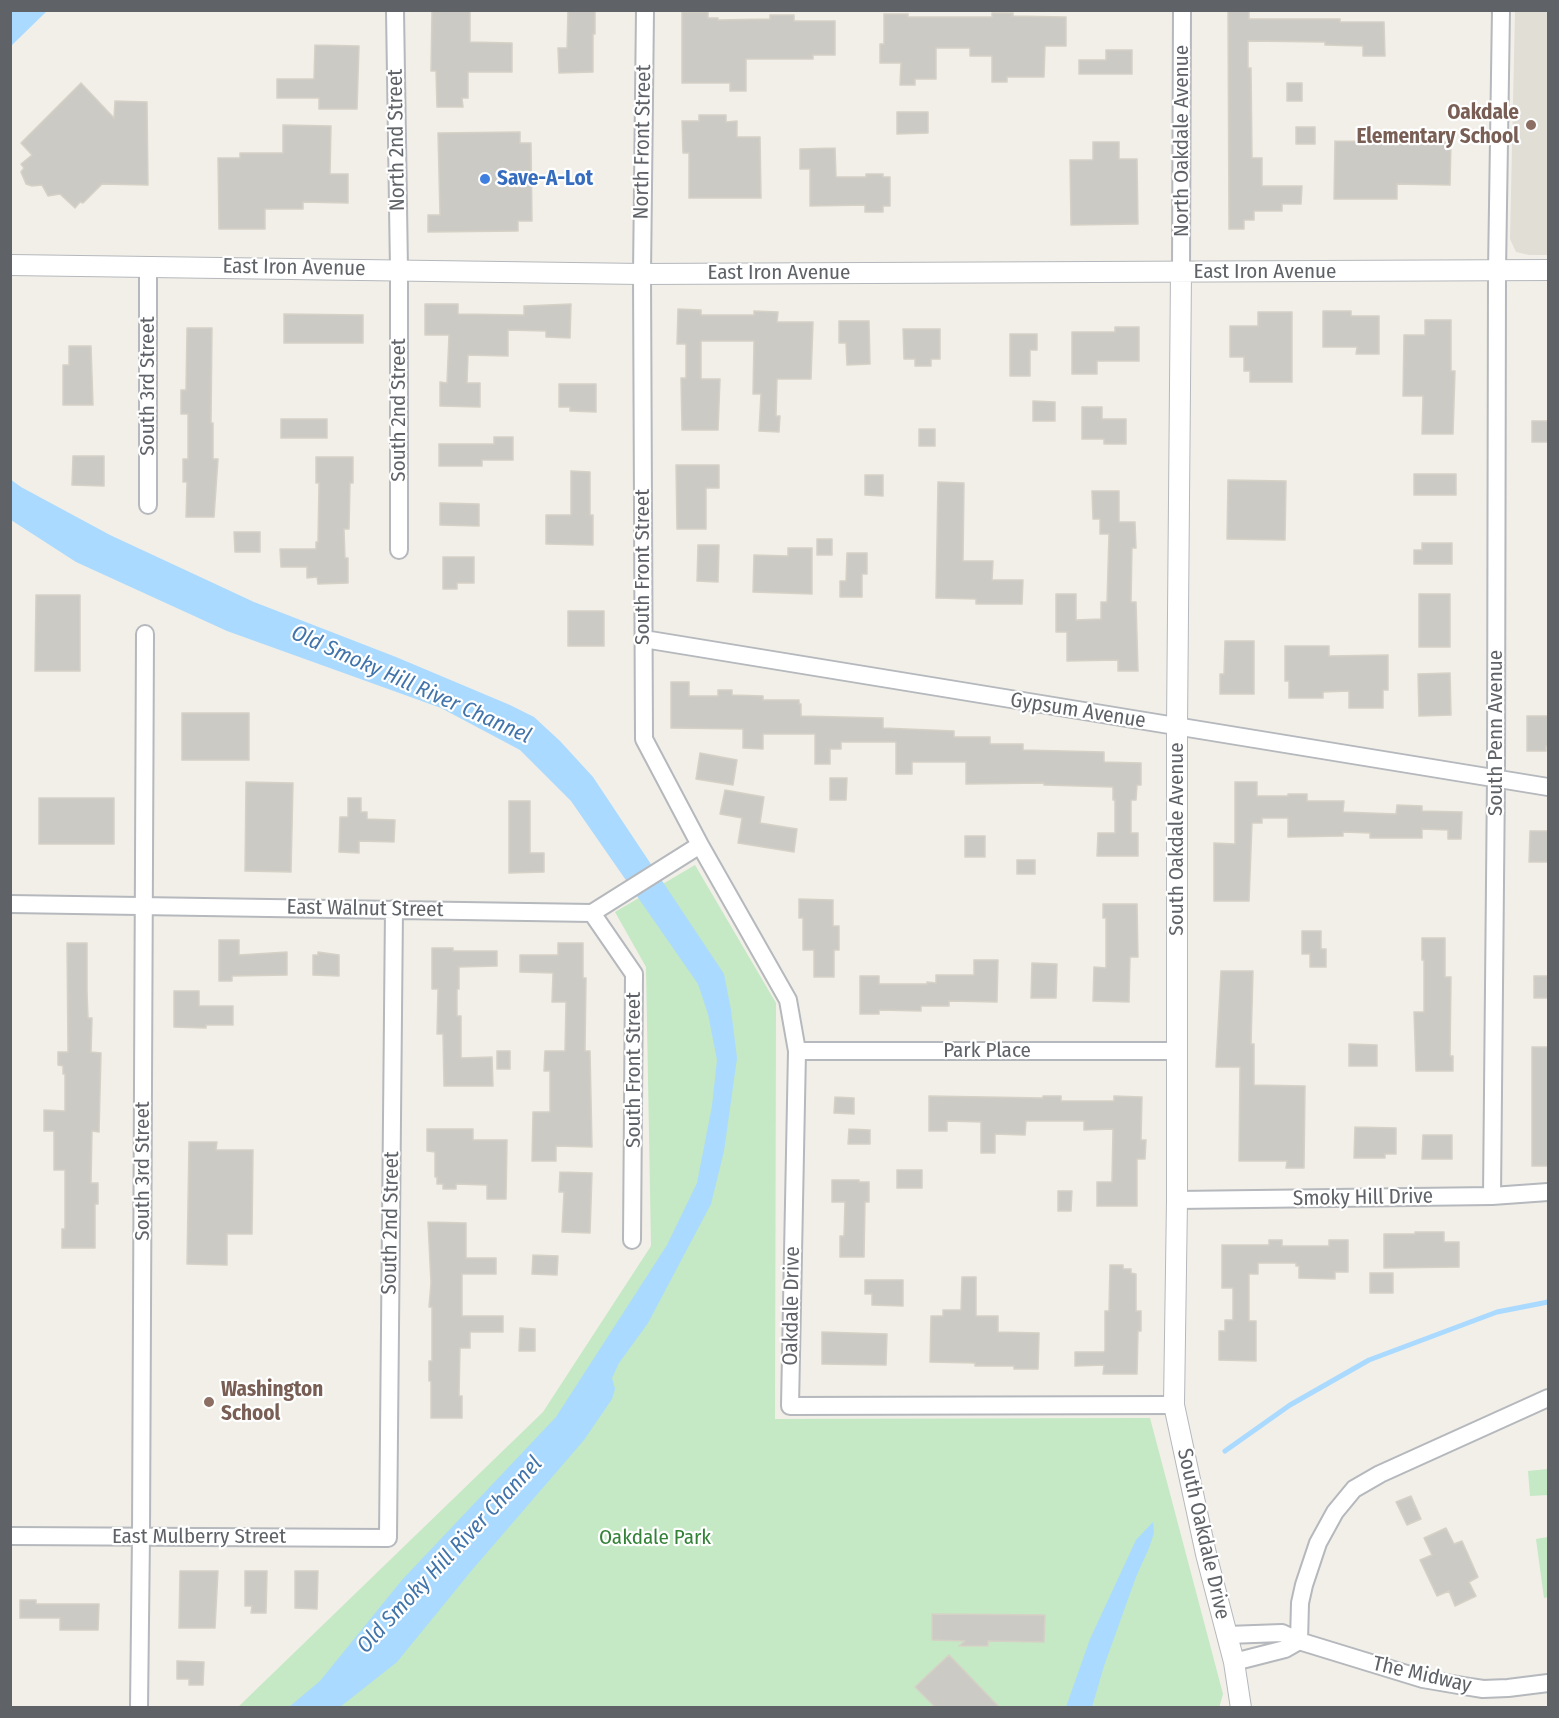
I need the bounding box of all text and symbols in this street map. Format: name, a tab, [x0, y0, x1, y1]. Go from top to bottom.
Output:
street label: North Oakdale Avenue	[1169, 45, 1195, 237]
street label: North Front Street	[629, 64, 657, 220]
street label: North 2nd Street	[383, 69, 411, 211]
place label: Oakdale Elementary School	[1356, 100, 1519, 150]
marker: Oakdale Elementary School	[1524, 118, 1538, 132]
place label: Save-A-Lot	[497, 166, 593, 192]
marker: Save-A-Lot	[478, 172, 492, 186]
street label: East Iron Avenue	[222, 254, 366, 282]
street label: East Iron Avenue	[1194, 259, 1336, 285]
street label: East Iron Avenue	[708, 260, 850, 286]
street label: South 3rd Street	[135, 316, 161, 456]
street label: South 2nd Street	[386, 338, 412, 482]
street label: South Front Street	[630, 489, 656, 645]
water label: Old Smoky Hill River Channel	[287, 620, 535, 750]
street label: South Penn Avenue	[1483, 650, 1509, 816]
street label: Gypsum Avenue	[1009, 688, 1147, 734]
street label: South Oakdale Avenue	[1164, 742, 1190, 936]
street label: East Walnut Street	[286, 895, 444, 923]
street label: South Front Street	[621, 992, 647, 1148]
street label: Park Place	[943, 1038, 1031, 1064]
street label: South 3rd Street	[130, 1101, 156, 1241]
street label: South 2nd Street	[377, 1151, 405, 1295]
street label: Smoky Hill Drive	[1293, 1184, 1433, 1212]
street label: Oakdale Drive	[778, 1246, 806, 1366]
place label: Washington School	[221, 1377, 323, 1427]
marker: Washington School	[202, 1395, 216, 1409]
street label: South Oakdale Drive	[1171, 1446, 1235, 1622]
water label: Old Smoky Hill River Channel	[352, 1451, 548, 1659]
street label: East Mulberry Street	[112, 1524, 286, 1550]
park label: Oakdale Park	[599, 1525, 711, 1551]
street label: The Midway	[1370, 1651, 1474, 1699]

